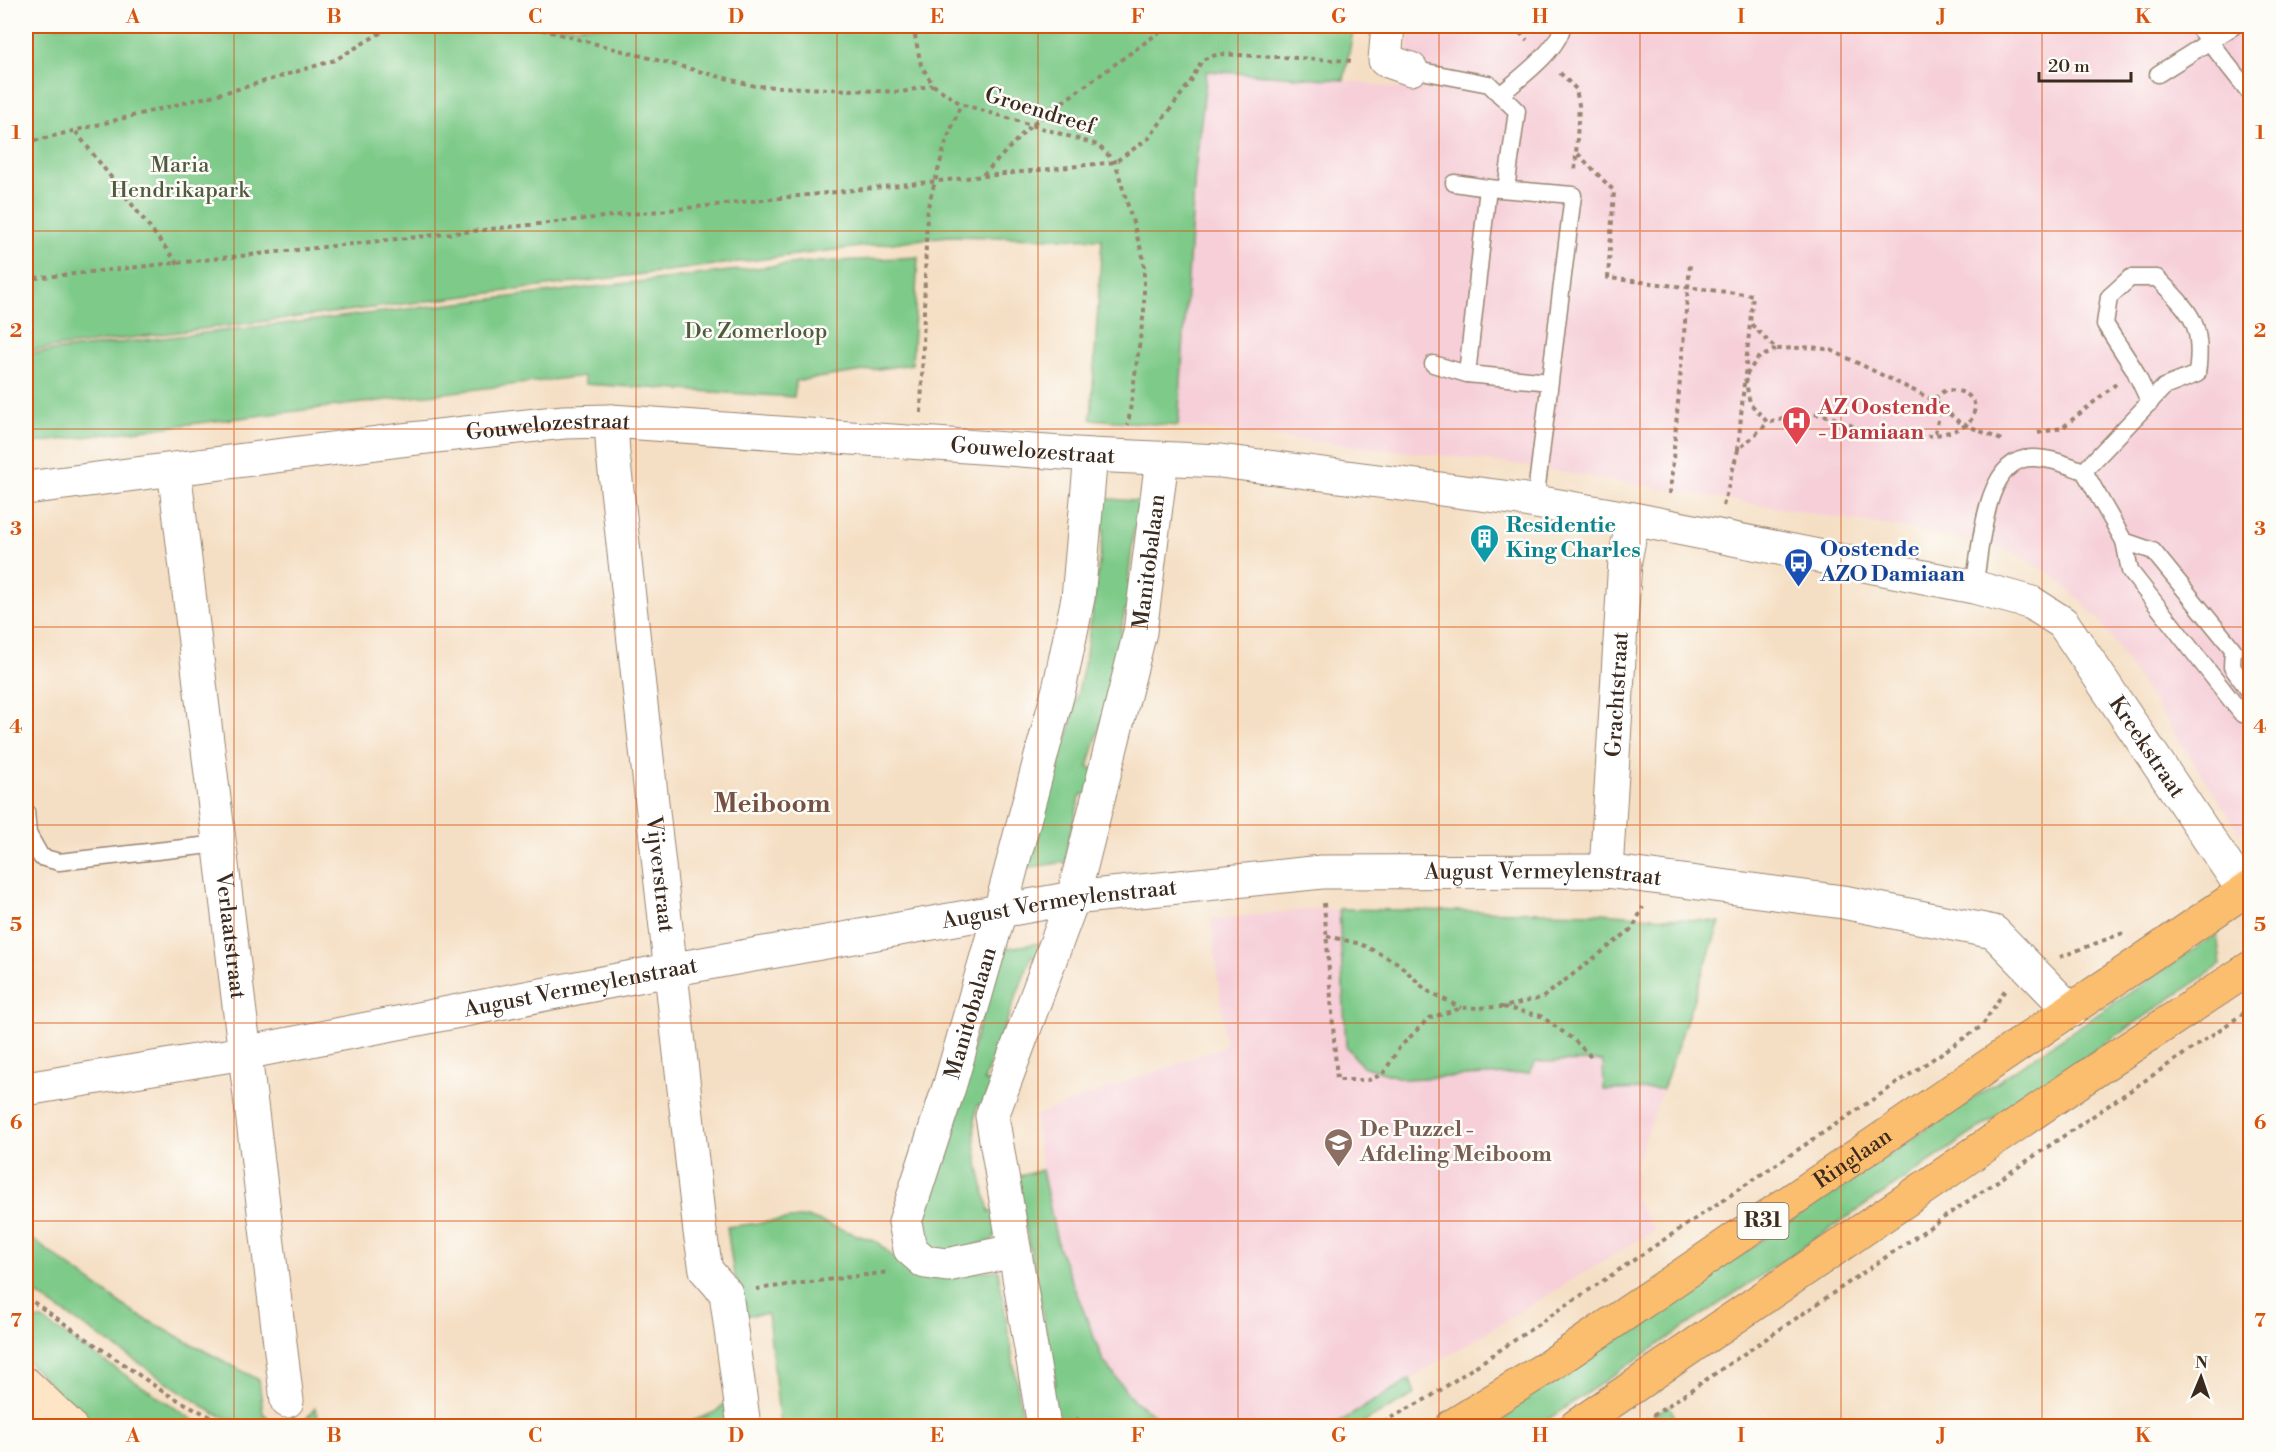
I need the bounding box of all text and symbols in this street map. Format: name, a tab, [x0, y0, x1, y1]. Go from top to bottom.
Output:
text: A	[125, 5, 141, 30]
text: B	[326, 5, 342, 30]
text: C	[528, 5, 542, 30]
text: D	[728, 5, 744, 30]
text: E	[930, 5, 944, 30]
text: F	[1131, 5, 1145, 30]
text: G	[1331, 5, 1347, 30]
text: H	[1532, 5, 1549, 30]
text: I	[1737, 5, 1745, 30]
text: J	[1935, 5, 1946, 30]
text: K	[2135, 5, 2152, 30]
scale bar	[2039, 45, 2130, 83]
text: 20 m	[2048, 55, 2090, 78]
street label: Groendreef	[982, 81, 1099, 141]
text: 1	[11, 121, 21, 146]
text: 1	[2255, 121, 2265, 146]
park label: Maria Hendrikapark	[110, 152, 251, 204]
park label: De Zomerloop	[685, 318, 827, 345]
text: 2	[10, 319, 22, 344]
text: 2	[2254, 319, 2266, 344]
place label: AZ Oostende - Damiaan	[1817, 394, 1951, 446]
hospital icon: AZ Oostende - Damiaan	[1781, 404, 1813, 446]
street label: Gouwelozestraat	[465, 407, 632, 446]
street label: Gouwelozestraat	[950, 432, 1116, 470]
street label: Manitobalaan	[1127, 492, 1171, 631]
place label: Residentie King Charles	[1506, 512, 1641, 564]
text: 3	[10, 517, 22, 542]
text: 3	[2254, 517, 2266, 542]
building icon: Residentie King Charles	[1469, 522, 1501, 564]
place label: Oostende AZO Damiaan	[1819, 536, 1965, 588]
bus stop icon: Oostende AZO Damiaan	[1783, 546, 1815, 588]
street label: Grachtstraat	[1599, 631, 1634, 758]
street label: Kreekstraat	[2103, 691, 2191, 803]
text: 4	[9, 715, 23, 740]
text: 4	[2253, 715, 2267, 740]
district label: Meiboom	[713, 788, 831, 820]
street label: Vijverstraat	[640, 814, 680, 934]
street label: August Vermeylenstraat	[1424, 857, 1663, 892]
street label: Verlaatstraat	[209, 870, 252, 1001]
street label: August Vermeylenstraat	[939, 874, 1178, 935]
text: 5	[10, 913, 22, 938]
text: 5	[2254, 913, 2266, 938]
street label: Manitobalaan	[939, 944, 1002, 1082]
street label: August Vermeylenstraat	[461, 952, 700, 1023]
text: 6	[10, 1111, 23, 1136]
text: 6	[2254, 1111, 2267, 1136]
place label: De Puzzel - Afdeling Meiboom	[1359, 1116, 1552, 1168]
street label: Ringlaan	[1808, 1122, 1897, 1195]
school or university icon: De Puzzel - Afdeling Meiboom	[1323, 1126, 1355, 1168]
road number: R31	[1738, 1203, 1788, 1239]
text: 7	[10, 1309, 22, 1334]
text: 7	[2254, 1309, 2266, 1334]
north arrow	[2171, 1347, 2231, 1407]
text: N	[2195, 1353, 2209, 1373]
text: A	[125, 1424, 141, 1449]
text: B	[326, 1424, 342, 1449]
text: C	[528, 1424, 542, 1449]
text: D	[728, 1424, 744, 1449]
text: E	[930, 1424, 944, 1449]
text: F	[1131, 1424, 1145, 1449]
text: G	[1331, 1424, 1347, 1449]
text: H	[1532, 1424, 1549, 1449]
text: I	[1737, 1424, 1745, 1449]
text: J	[1935, 1424, 1946, 1449]
text: K	[2135, 1424, 2152, 1449]

